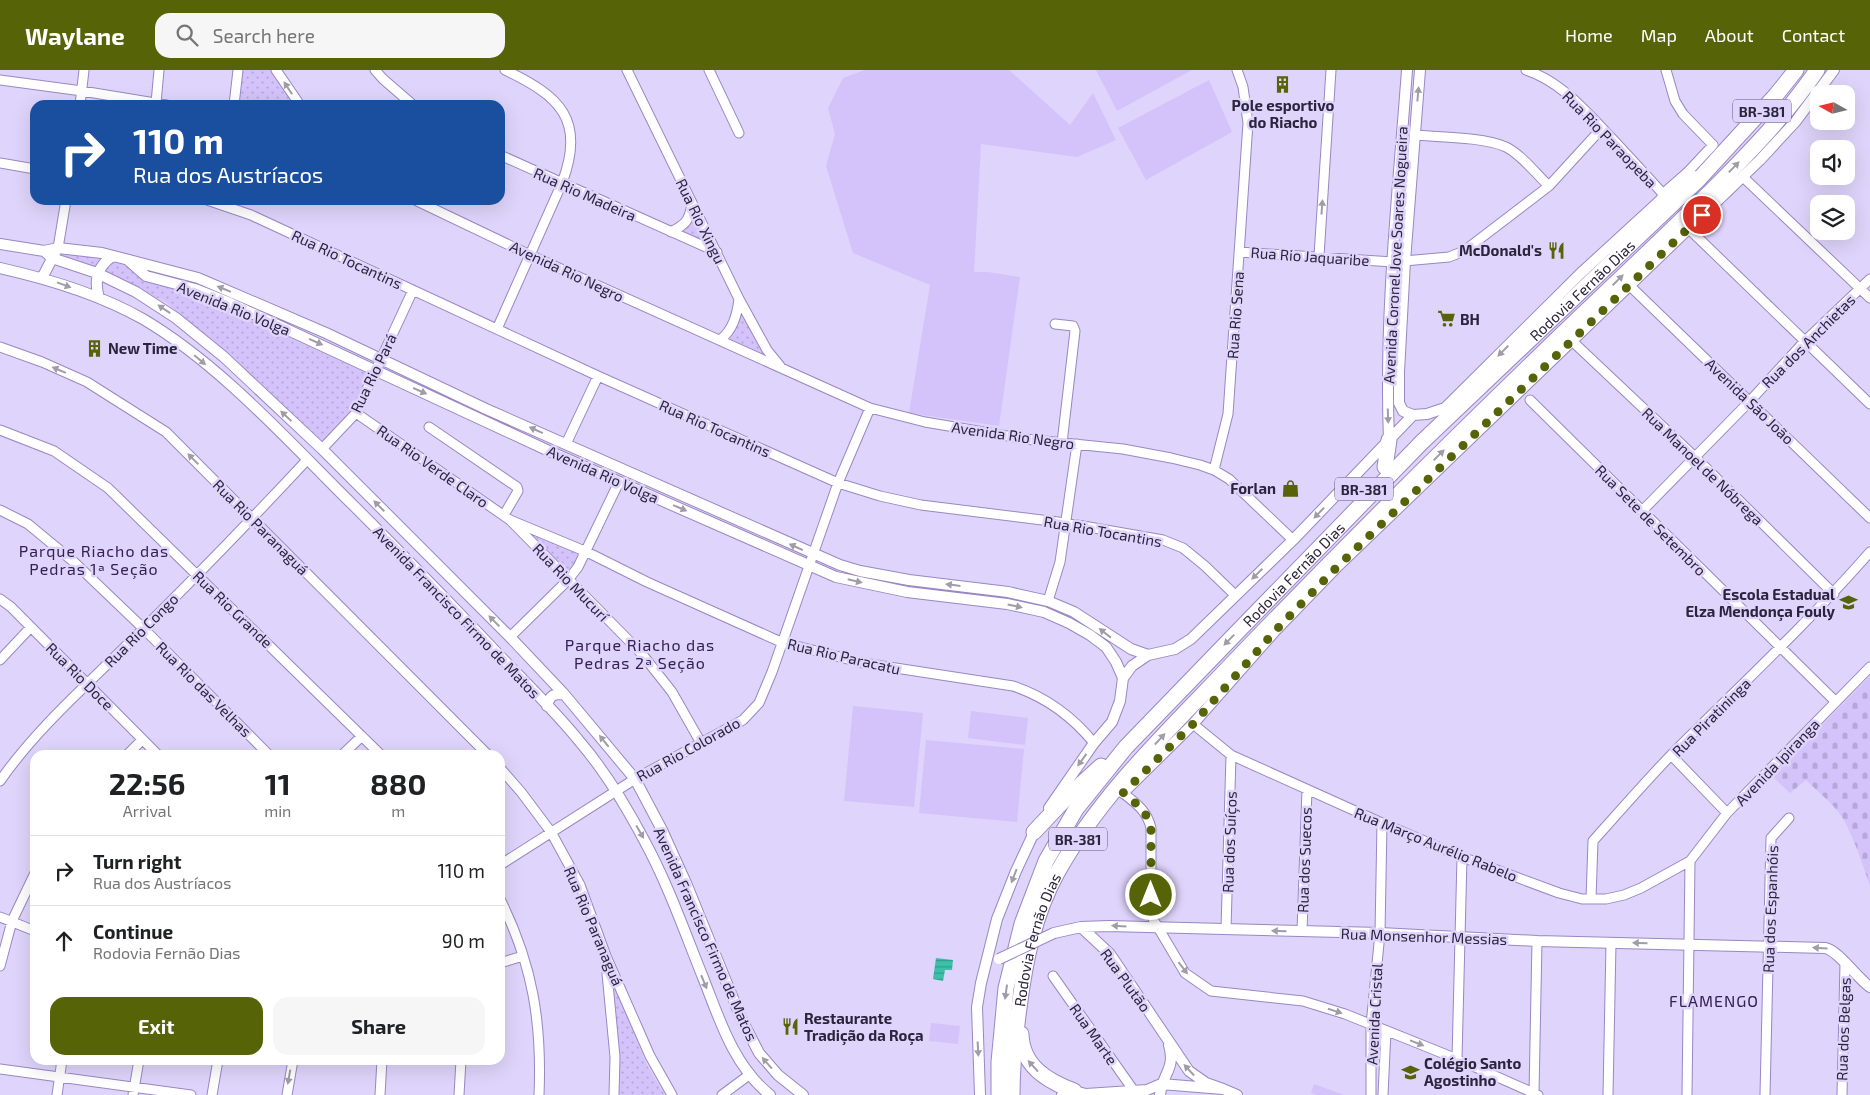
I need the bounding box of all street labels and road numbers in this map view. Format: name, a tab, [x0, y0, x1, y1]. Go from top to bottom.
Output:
street label: Rua Rio Paraopeba	[1559, 87, 1661, 191]
road number: BR-381	[1733, 99, 1791, 122]
street label: Avenida Coronel Jove Soares Nogueira	[1379, 126, 1411, 384]
street label: Rua Rio Madeira	[531, 163, 639, 225]
street label: Rua Rio Xingu	[673, 175, 729, 267]
street label: Rua Rio Tocantins	[289, 226, 405, 292]
street label: Rodovia Fernão Dias	[1526, 236, 1638, 344]
street label: Avenida Rio Negro	[507, 237, 627, 305]
street label: Rua Rio Jaquaribe	[1250, 243, 1370, 269]
street label: Rua Rio Sena	[1223, 271, 1247, 359]
street label: Avenida Rio Volga	[175, 277, 293, 339]
street label: Rua dos Anchietas	[1758, 291, 1858, 391]
street label: Rua Rio Pará	[346, 331, 400, 415]
street label: Avenida São João	[1702, 354, 1798, 448]
street label: Rua Rio Tocantins	[657, 395, 773, 461]
street label: Rua Manoel de Nóbrega	[1639, 403, 1767, 529]
street label: Avenida Rio Negro	[950, 417, 1076, 453]
street label: Rua Rio Verde Claro	[374, 421, 492, 511]
street label: Avenida Rio Volga	[544, 441, 662, 507]
street label: Rua Sete de Setembro	[1592, 461, 1710, 579]
street label: Rua Rio Paranaguá	[210, 476, 312, 578]
road number: BR-381	[1335, 478, 1393, 500]
street label: Rua Rio Tocantins	[1043, 512, 1163, 550]
street label: Rodovia Fernão Dias	[1239, 518, 1348, 630]
street label: Avenida Francisco Firmo de Matos	[370, 522, 544, 702]
street label: Rua Rio Mucurí	[529, 539, 614, 626]
street label: Rua Rio Grande	[190, 567, 276, 651]
street label: Rua Rio Congo	[100, 589, 182, 671]
street label: Rua Rio Paracatu	[786, 634, 902, 678]
street label: Rua Rio das Velhas	[153, 638, 255, 740]
street label: Rua Rio Doce	[43, 639, 117, 713]
street label: Rua Piratininga	[1668, 674, 1754, 760]
street label: Rua Rio Colorado	[633, 713, 743, 785]
street label: Avenida Ipiranga	[1731, 715, 1823, 809]
street label: Rua dos Suíços	[1218, 791, 1241, 893]
street label: Rua Março Aurélio Rabelo	[1351, 803, 1520, 886]
street label: Rua dos Suecos	[1293, 807, 1315, 913]
street label: Avenida Francisco Firmo de Matos	[651, 824, 761, 1044]
road number: BR-381	[1049, 828, 1107, 851]
street label: Rua dos Espanhóis	[1759, 845, 1781, 973]
street label: Rua Rio Paranaguá	[561, 864, 627, 988]
street label: Rodovia Fernão Dias	[1010, 870, 1064, 1008]
street label: Rua Monsenhor Messias	[1340, 924, 1508, 948]
street label: Rua Plutão	[1097, 945, 1155, 1015]
street label: Avenida Cristal	[1362, 962, 1386, 1065]
street label: Rua dos Belgas	[1832, 977, 1854, 1081]
street label: Rua Marte	[1066, 1000, 1122, 1068]

